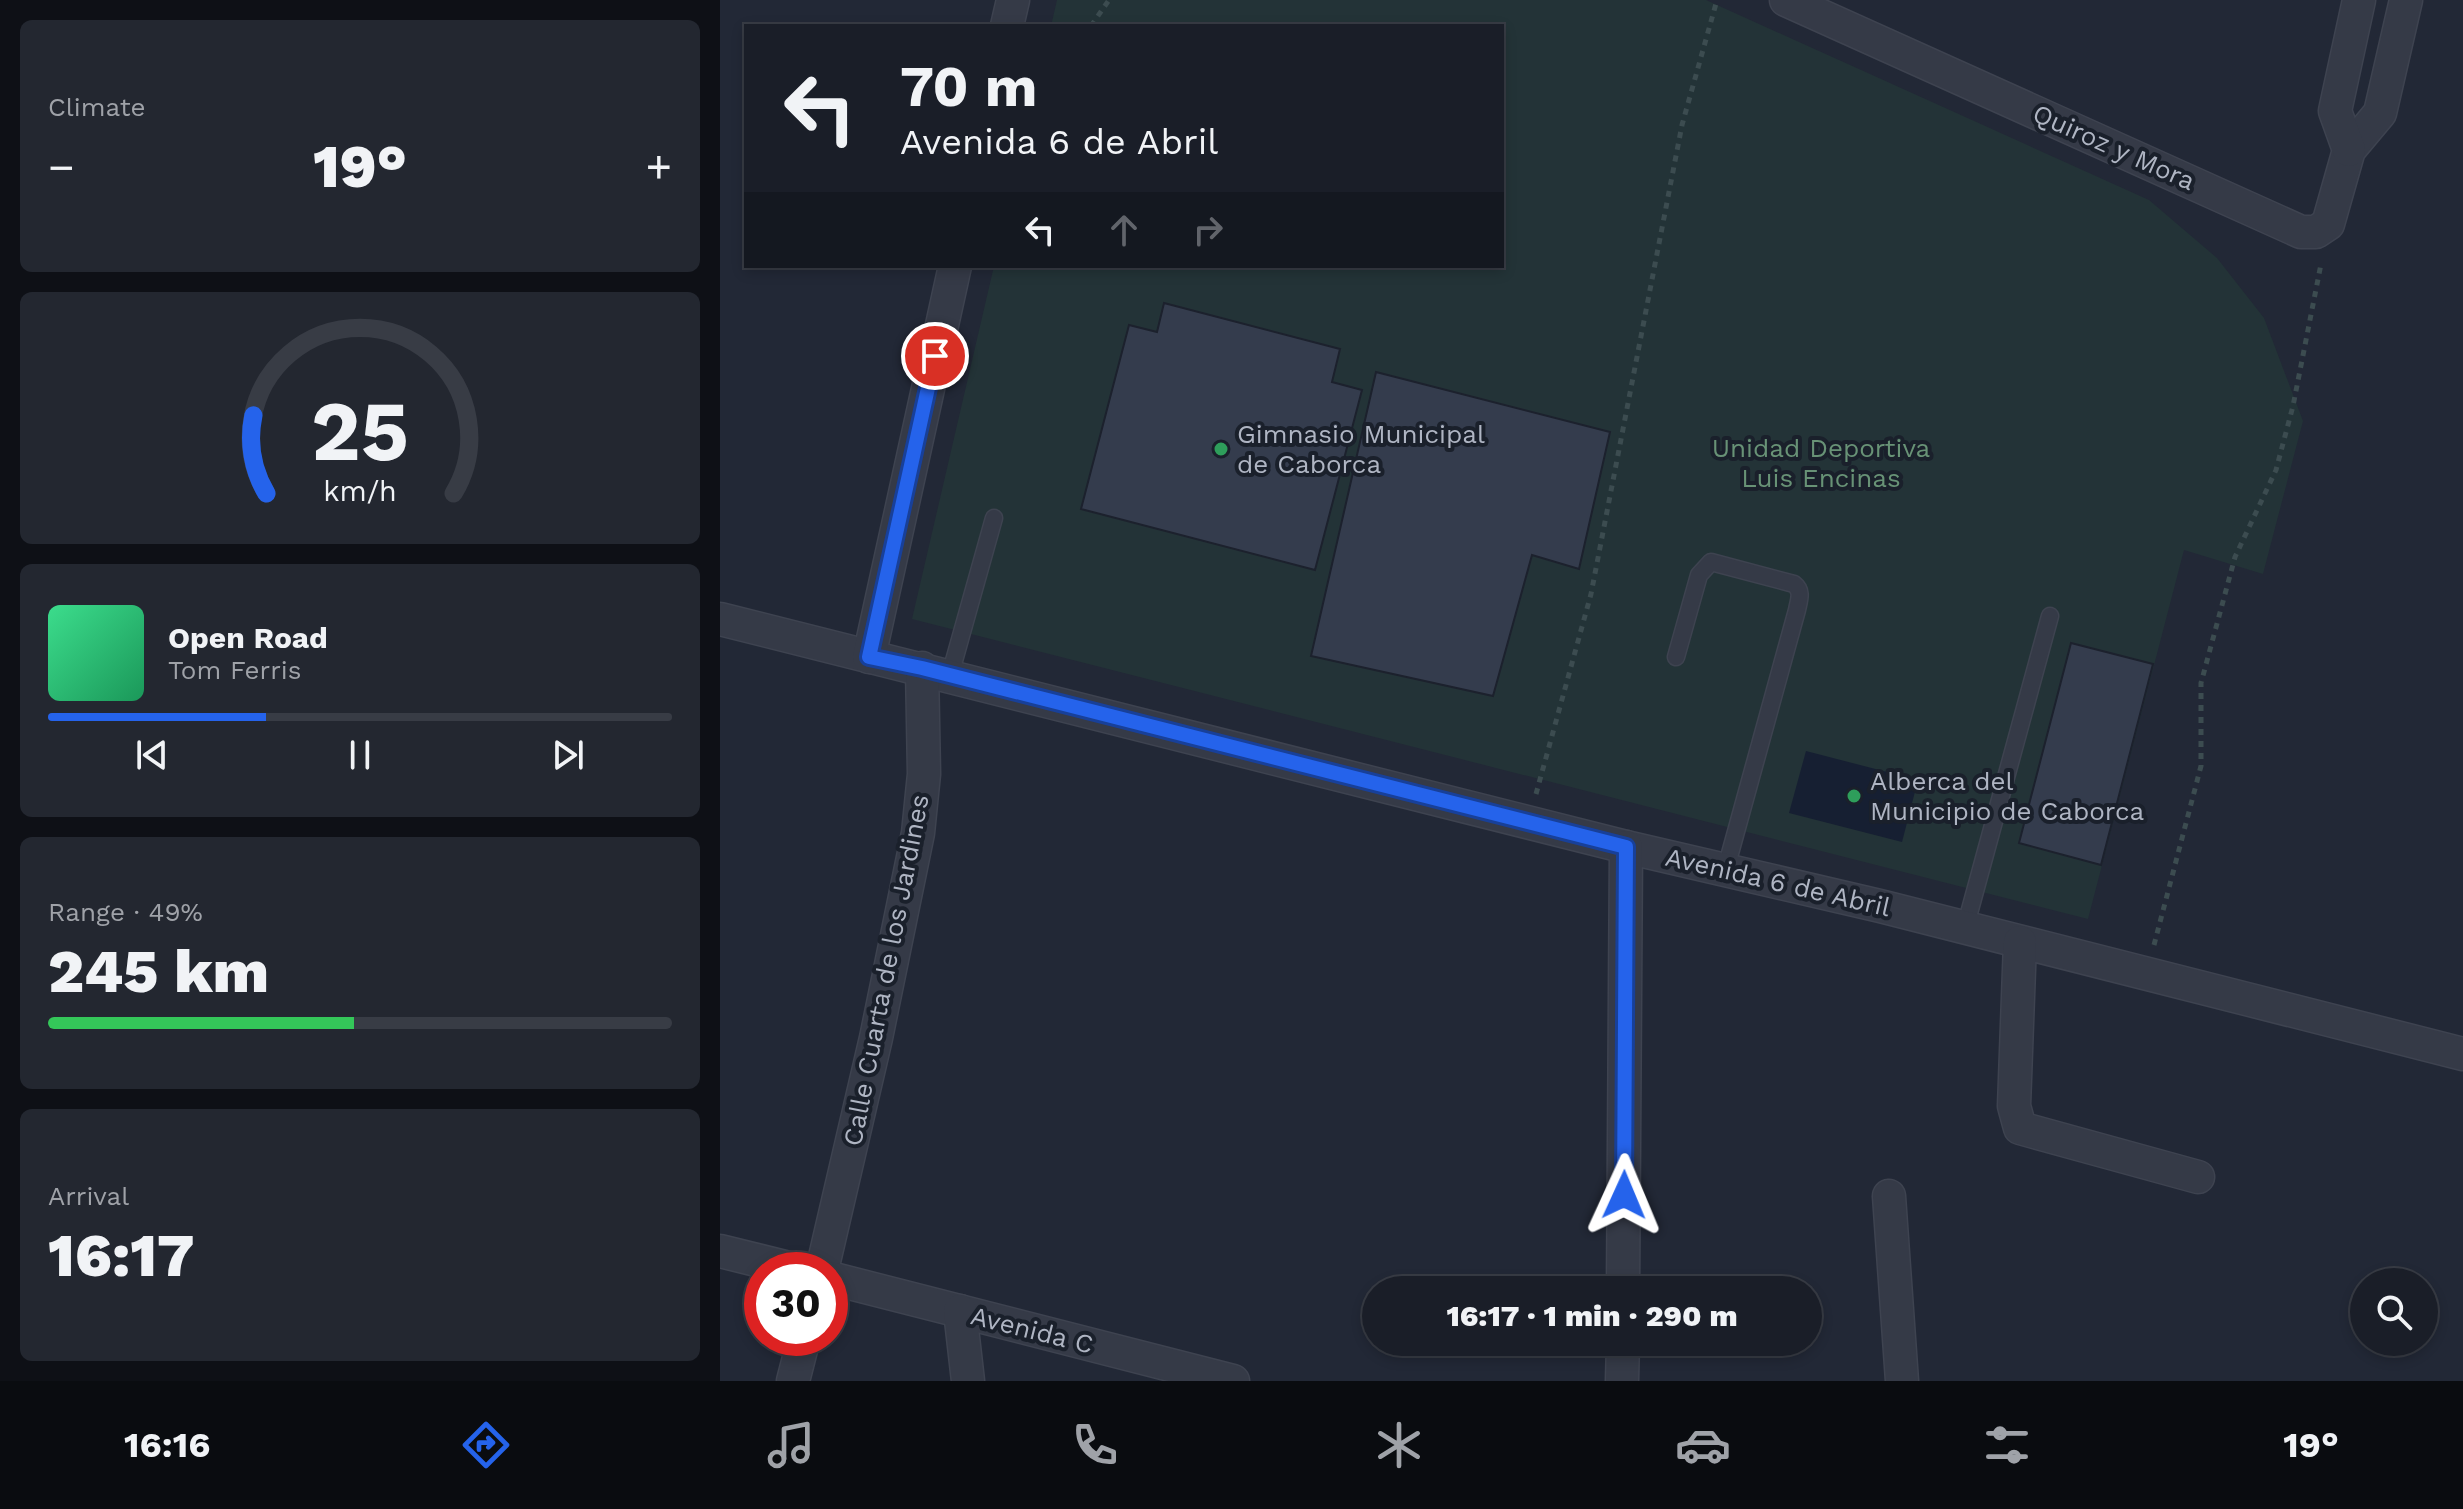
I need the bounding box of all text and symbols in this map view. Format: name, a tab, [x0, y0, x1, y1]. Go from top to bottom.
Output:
text: 70 m	[900, 54, 1037, 120]
icon: left	[768, 56, 872, 160]
text: Climate	[48, 92, 146, 122]
street label: Quiroz y Mora	[2028, 98, 2200, 196]
text: Avenida 6 de Abril	[900, 121, 1218, 163]
text: 19°	[313, 131, 407, 202]
text: −	[48, 141, 75, 193]
text: +	[645, 141, 672, 193]
icon: left	[1018, 208, 1062, 252]
icon: ahead	[1102, 208, 1146, 252]
icon: right	[1186, 208, 1230, 252]
pin	[901, 322, 969, 390]
icon: arrive	[913, 334, 957, 378]
text: 25	[311, 383, 409, 480]
place label: Gimnasio Municipal de Caborca	[1237, 419, 1485, 479]
park label: Unidad Deportiva Luis Encinas	[1712, 433, 1931, 493]
marker: Gimnasio Municipal de Caborca	[1212, 440, 1230, 458]
text: km/h	[323, 474, 397, 508]
text: Open Road	[168, 620, 328, 655]
text: Tom Ferris	[168, 655, 301, 685]
icon: previous	[130, 733, 174, 777]
icon: pause	[338, 733, 382, 777]
icon: next	[546, 733, 590, 777]
place label: Alberca del Municipio de Caborca	[1870, 766, 2145, 826]
marker: Alberca del Municipio de Caborca	[1845, 787, 1863, 805]
street label: Calle Cuarta de los Jardines	[837, 792, 935, 1148]
street label: Avenida 6 de Abril	[1663, 842, 1893, 922]
text: Range · 49%	[48, 897, 203, 927]
text: 245 km	[48, 936, 269, 1007]
position arrow	[1582, 1153, 1666, 1237]
text: Arrival	[48, 1181, 129, 1211]
text: 16:17	[48, 1220, 194, 1291]
speed limit sign: 30	[744, 1252, 848, 1356]
map controls	[2350, 1268, 2438, 1356]
button: search	[2350, 1268, 2438, 1356]
text: 16:17 · 1 min · 290 m	[1446, 1298, 1738, 1333]
street label: Avenida C	[968, 1300, 1096, 1360]
icon: directions	[458, 1417, 514, 1473]
icon: music	[763, 1417, 819, 1473]
icon: phone	[1067, 1417, 1123, 1473]
icon: climate	[1371, 1417, 1427, 1473]
icon: car	[1675, 1417, 1731, 1473]
icon: filters	[1979, 1417, 2035, 1473]
text: 16:16	[124, 1424, 210, 1466]
text: 19°	[2283, 1424, 2339, 1466]

